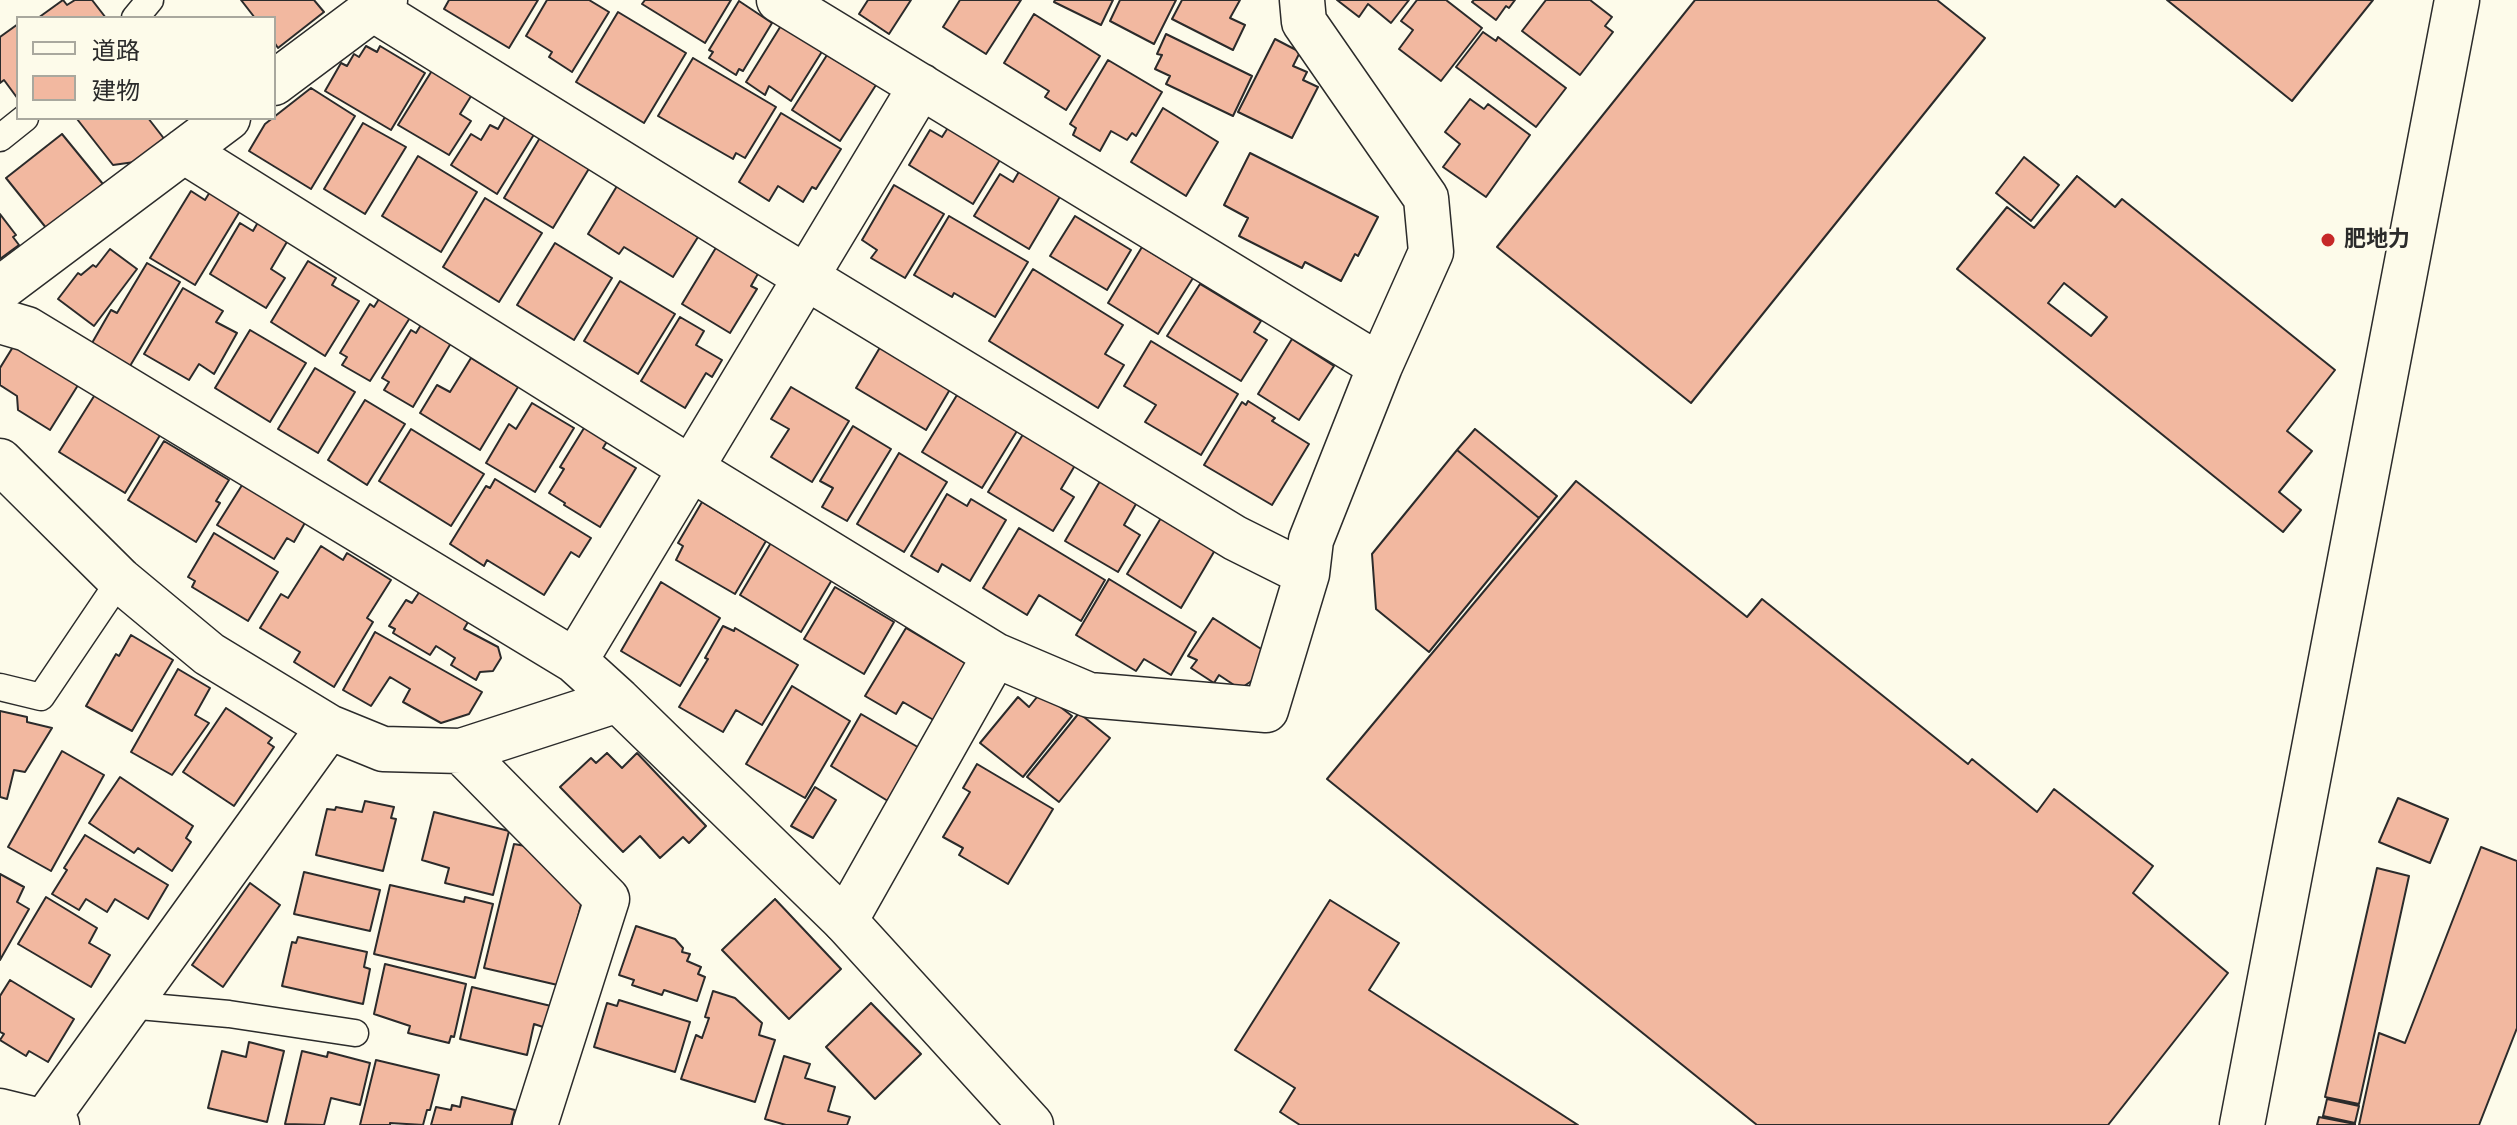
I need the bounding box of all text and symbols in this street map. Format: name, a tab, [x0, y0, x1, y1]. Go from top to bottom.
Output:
legend	[16, 16, 276, 120]
text: 道路	[92, 37, 140, 65]
text: 建物	[92, 77, 140, 105]
place label: 肥地力	[2344, 227, 2410, 253]
marker: 肥地力	[2319, 231, 2337, 249]

